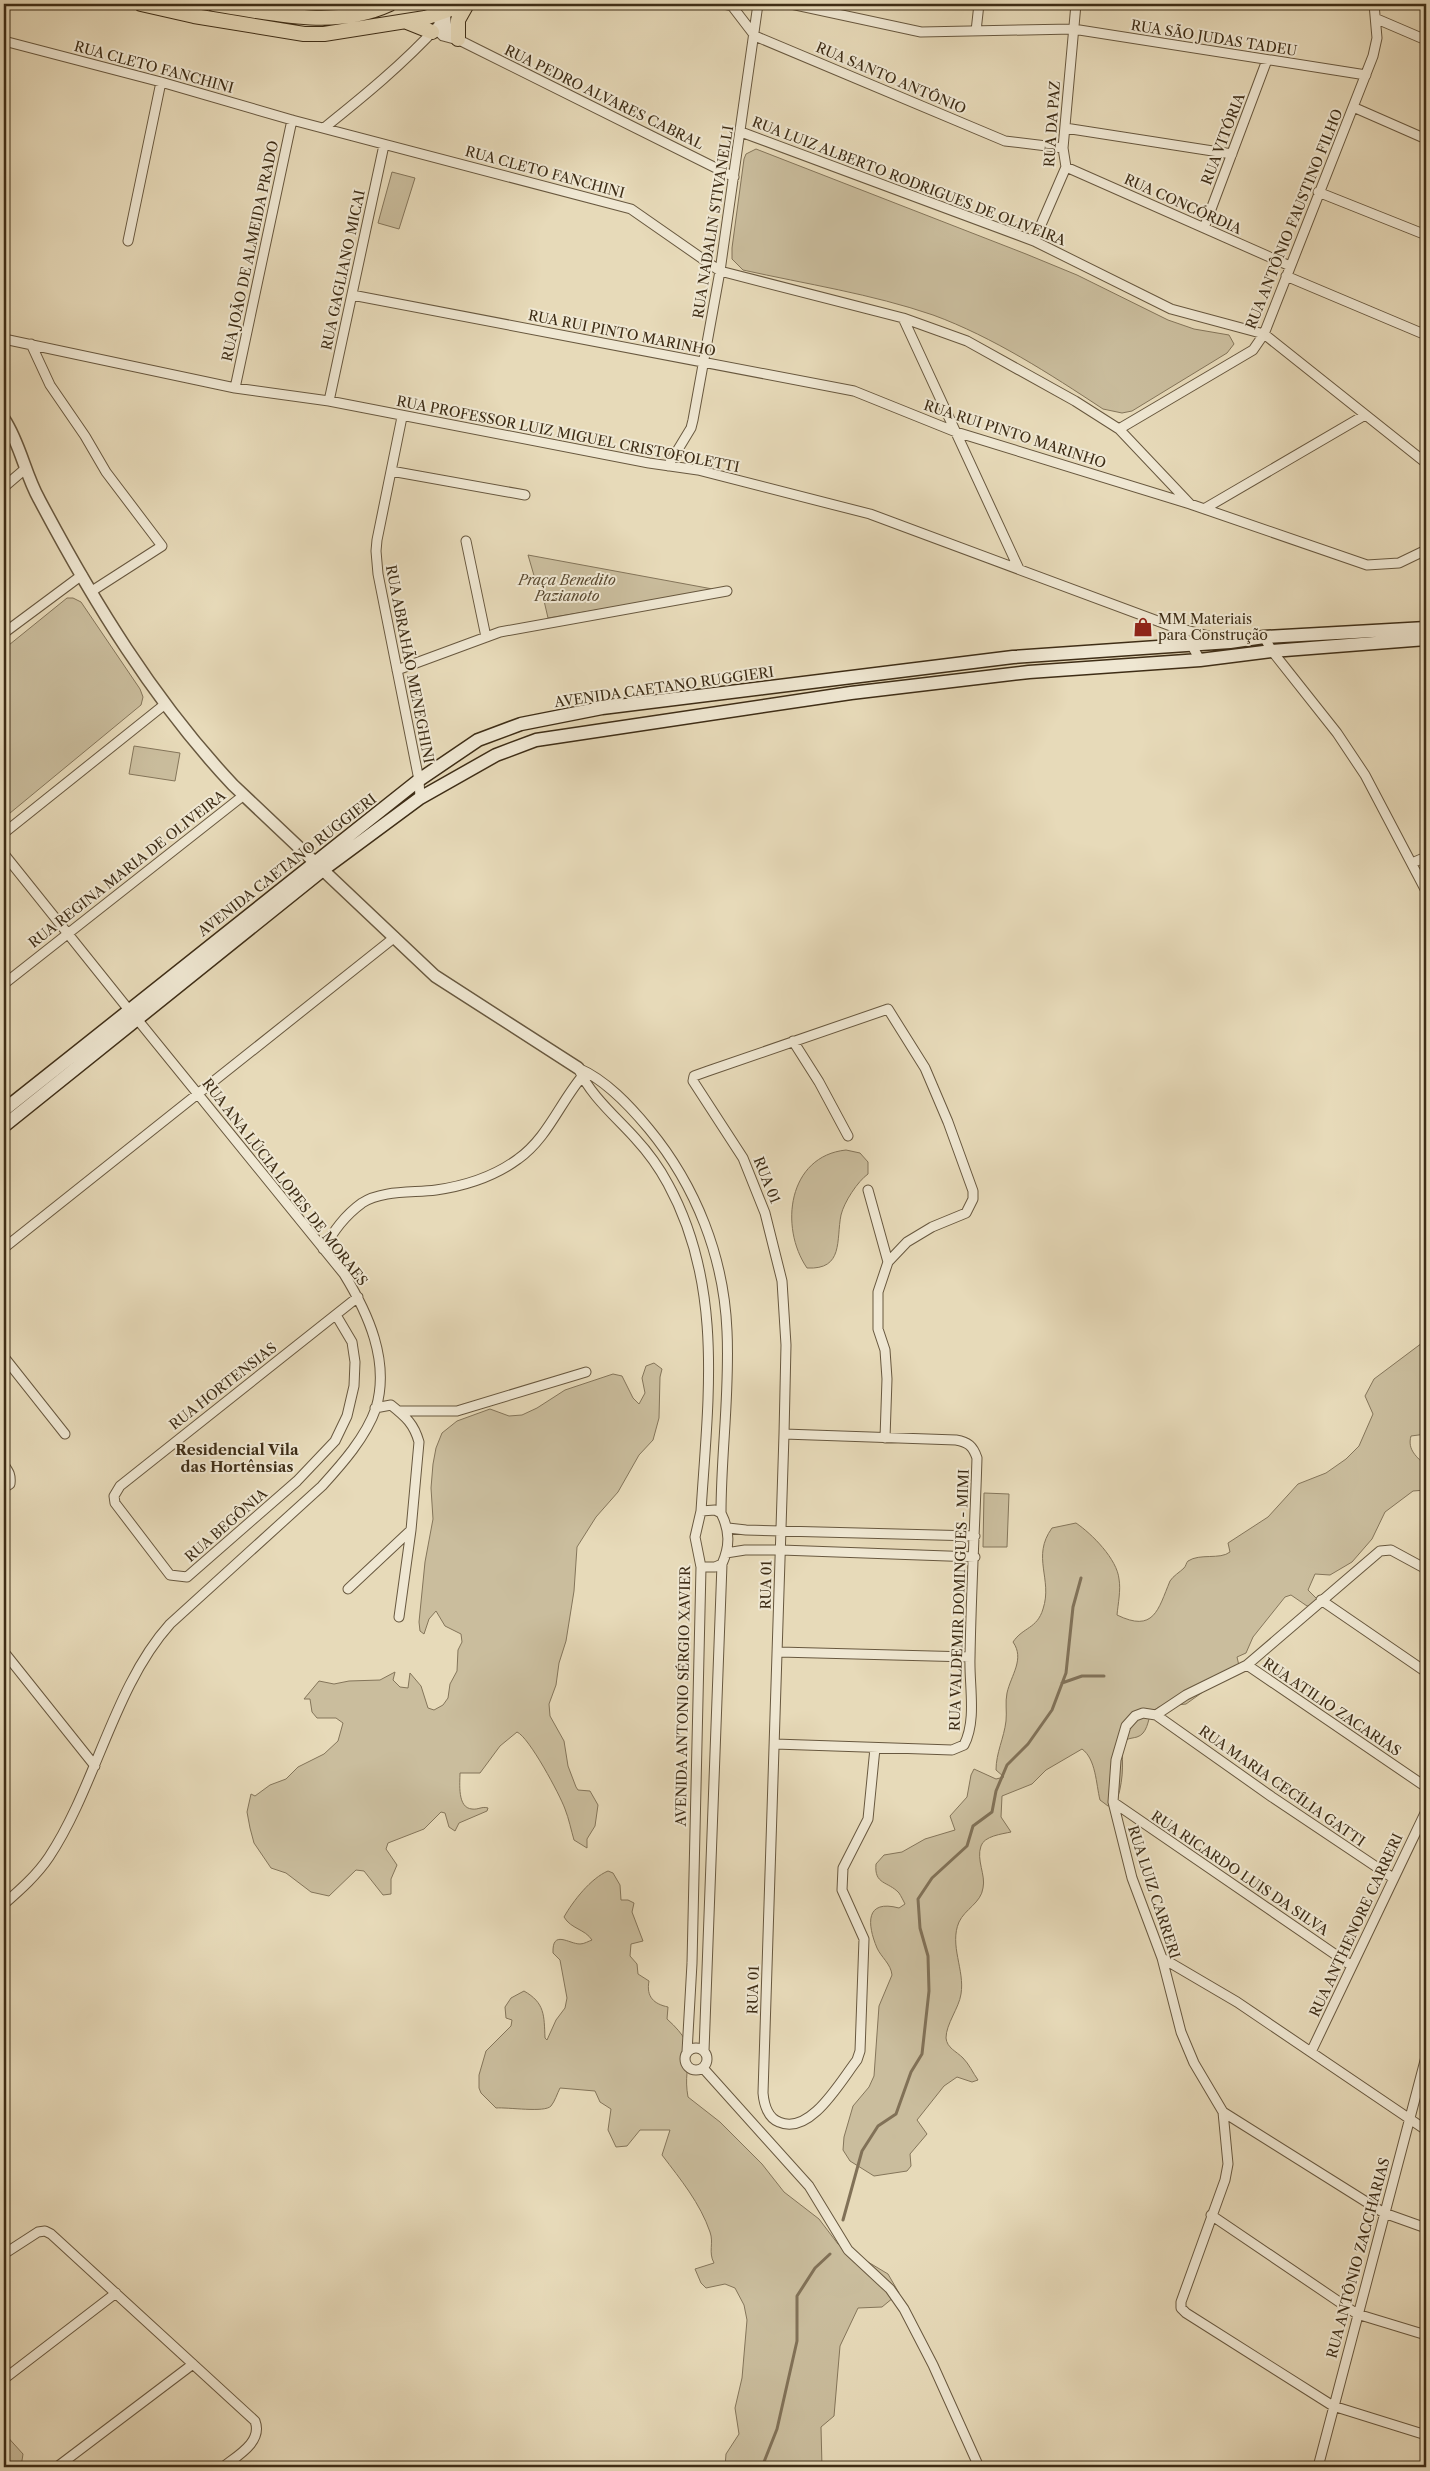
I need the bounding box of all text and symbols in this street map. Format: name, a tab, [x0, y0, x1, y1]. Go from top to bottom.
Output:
street label: RUA SÃO JUDAS TADEU	[1130, 15, 1299, 60]
street label: RUA CLETO FANCHINI	[72, 37, 236, 97]
street label: RUA SANTO ANTÔNIO	[813, 37, 969, 118]
street label: RUA PEDRO ALVARES CABRAL	[501, 41, 707, 153]
street label: RUA DA PAZ	[1040, 80, 1064, 168]
street label: RUA VITÓRIA	[1196, 90, 1249, 187]
street label: RUA ANTÔNIO FAUSTINO FILHO	[1240, 106, 1347, 332]
street label: RUA LUIZ ALBERTO RODRIGUES DE OLIVEIRA	[750, 113, 1069, 250]
street label: RUA NADALIN STIVANELLI	[689, 124, 737, 320]
street label: RUA JOÃO DE ALMEIDA PRADO	[217, 139, 282, 363]
street label: RUA CLETO FANCHINI	[463, 142, 627, 202]
street label: RUA CONCÓRDIA	[1121, 169, 1246, 238]
street label: RUA GAGLIANO MICAI	[317, 188, 369, 352]
street label: RUA RUI PINTO MARINHO	[527, 306, 717, 360]
street label: RUA PROFESSOR LUIZ MIGUEL CRISTOFOLETTI	[395, 392, 741, 476]
street label: RUA RUI PINTO MARINHO	[922, 396, 1108, 472]
street label: RUA ABRAHÃO MENEGHINI	[382, 563, 439, 765]
park label: Praça Benedito Pazianoto	[517, 571, 616, 605]
place label: MM Materiais para Construção	[1158, 610, 1268, 644]
shop icon: MM Materiais para Construção	[1132, 616, 1154, 638]
street label: AVENIDA CAETANO RUGGIERI	[552, 663, 775, 711]
street label: RUA REGINA MARIA DE OLIVEIRA	[25, 786, 230, 952]
street label: AVENIDA CAETANO RUGGIERI	[193, 790, 380, 941]
street label: RUA ANA LÚCIA LOPES DE MORAES	[198, 1074, 372, 1289]
street label: RUA 01	[750, 1154, 785, 1206]
street label: RUA HORTENSIAS	[166, 1338, 280, 1434]
district label: Residencial Vila das Hortênsias	[175, 1440, 299, 1476]
street label: RUA VALDEMIR DOMINGUES - MIMI	[945, 1469, 973, 1731]
street label: RUA BEGÔNIA	[180, 1483, 271, 1566]
street label: RUA 01	[757, 1560, 775, 1610]
street label: AVENIDA ANTONIO SÉRGIO XAVIER	[672, 1565, 694, 1828]
street label: RUA ATILIO ZACARIAS	[1259, 1654, 1405, 1760]
street label: RUA MARIA CECÍLIA GATTI	[1195, 1721, 1369, 1850]
street label: RUA RICARDO LUIS DA SILVA	[1148, 1807, 1333, 1940]
street label: RUA LUIZ CARRERI	[1124, 1823, 1184, 1961]
street label: RUA ANTHENORE CARRERI	[1305, 1830, 1407, 2020]
street label: RUA 01	[743, 1965, 763, 2015]
street label: RUA ANTÔNIO ZACCHARIAS	[1322, 2155, 1393, 2360]

